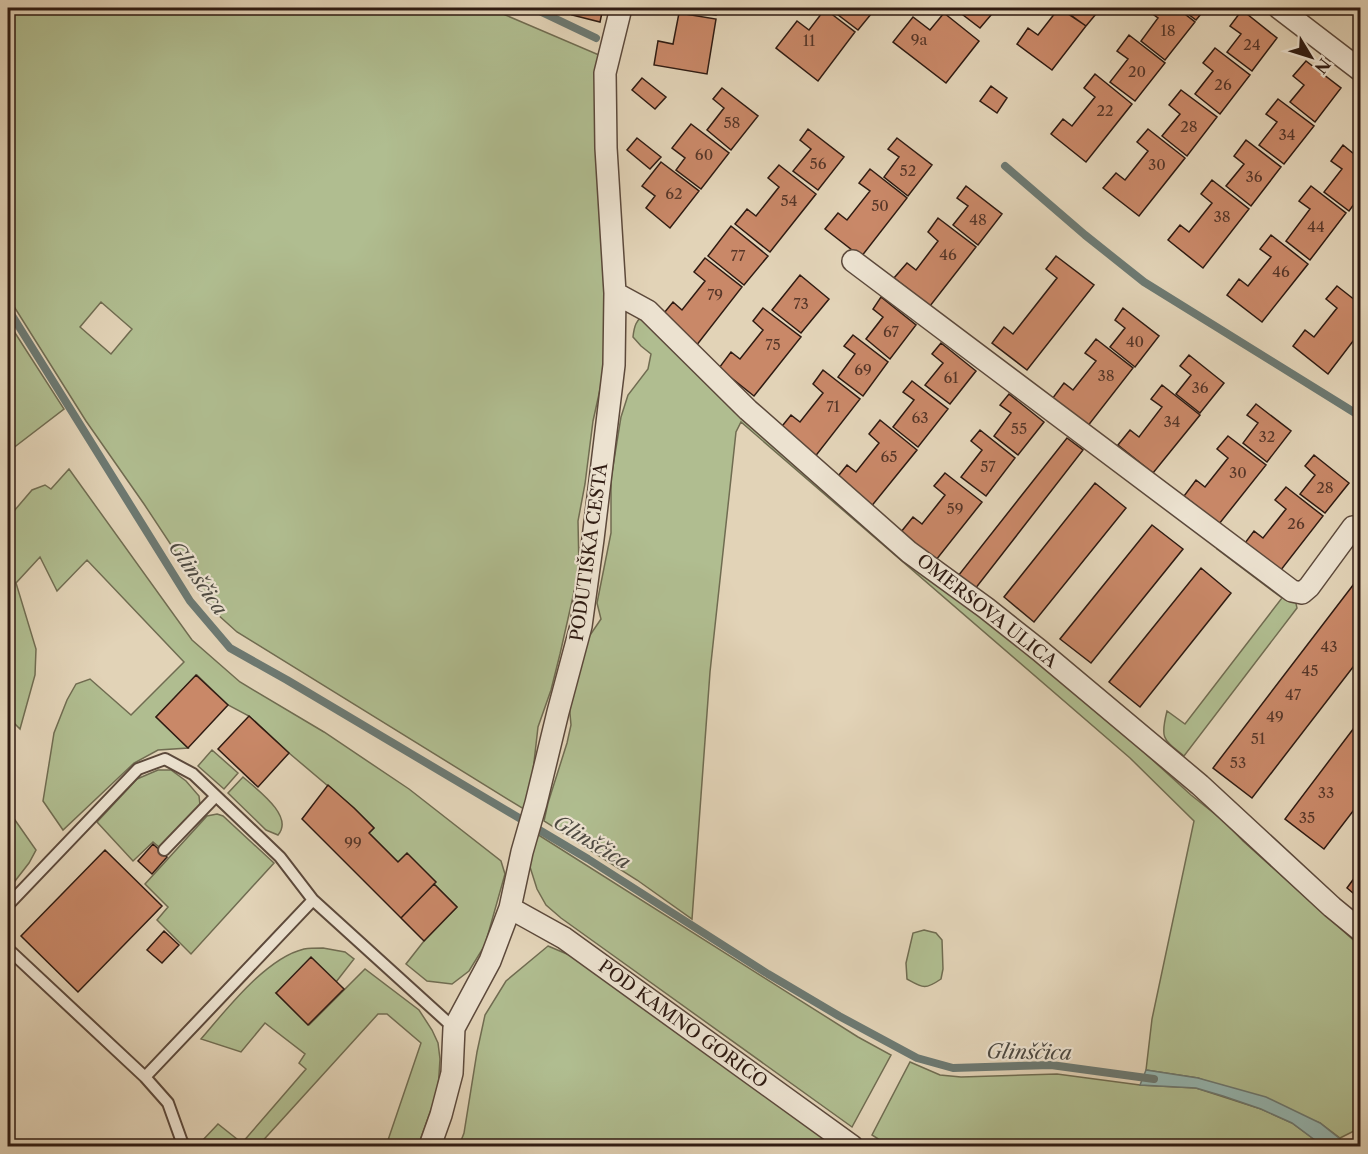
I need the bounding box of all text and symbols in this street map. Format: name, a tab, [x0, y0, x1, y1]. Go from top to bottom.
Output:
house number: 18	[1160, 21, 1176, 40]
north arrow	[1281, 27, 1341, 87]
house number: 9a	[911, 30, 927, 49]
house number: 11	[803, 31, 816, 50]
house number: 24	[1243, 35, 1261, 54]
text: N	[1311, 55, 1335, 78]
house number: 20	[1128, 62, 1146, 81]
house number: 26	[1214, 75, 1232, 94]
house number: 22	[1096, 101, 1114, 120]
house number: 58	[723, 113, 741, 132]
house number: 28	[1180, 117, 1198, 136]
house number: 34	[1279, 125, 1295, 144]
house number: 60	[695, 145, 713, 164]
house number: 56	[810, 154, 827, 173]
house number: 30	[1148, 155, 1166, 174]
house number: 52	[900, 161, 916, 180]
house number: 36	[1245, 167, 1263, 186]
house number: 62	[665, 184, 683, 203]
house number: 54	[781, 191, 797, 210]
house number: 50	[871, 196, 889, 215]
house number: 38	[1213, 207, 1231, 226]
house number: 48	[969, 210, 987, 229]
house number: 44	[1307, 217, 1325, 236]
house number: 46	[939, 245, 957, 264]
house number: 77	[731, 246, 746, 265]
house number: 46	[1272, 262, 1290, 281]
house number: 79	[707, 285, 723, 304]
house number: 73	[793, 294, 809, 313]
house number: 67	[883, 322, 900, 341]
house number: 40	[1126, 332, 1144, 351]
house number: 75	[765, 335, 781, 354]
house number: 69	[854, 360, 872, 379]
house number: 38	[1097, 366, 1115, 385]
house number: 61	[943, 368, 959, 387]
house number: 36	[1191, 378, 1209, 397]
house number: 71	[826, 397, 841, 416]
house number: 63	[911, 408, 929, 427]
house number: 34	[1164, 412, 1180, 431]
house number: 55	[1011, 419, 1027, 438]
house number: 32	[1259, 427, 1275, 446]
house number: 65	[881, 447, 897, 466]
house number: 57	[980, 457, 996, 476]
street label: PODUTIŠKA CESTA	[564, 460, 613, 643]
house number: 30	[1229, 463, 1247, 482]
house number: 28	[1316, 478, 1334, 497]
house number: 59	[947, 499, 963, 518]
house number: 26	[1287, 514, 1305, 533]
water label: Glinščica	[164, 536, 232, 620]
street label: OMERSOVA ULICA	[912, 549, 1062, 673]
house number: 43	[1321, 637, 1337, 656]
house number: 45	[1302, 661, 1318, 680]
house number: 47	[1285, 685, 1302, 704]
house number: 49	[1266, 707, 1284, 726]
house number: 51	[1251, 729, 1266, 748]
house number: 53	[1230, 753, 1246, 772]
house number: 33	[1318, 783, 1334, 802]
house number: 35	[1299, 808, 1315, 827]
water label: Glinščica	[549, 810, 635, 874]
house number: 99	[344, 833, 362, 852]
street label: POD KAMNO GORICO	[594, 955, 772, 1093]
water label: Glinščica	[986, 1039, 1072, 1065]

